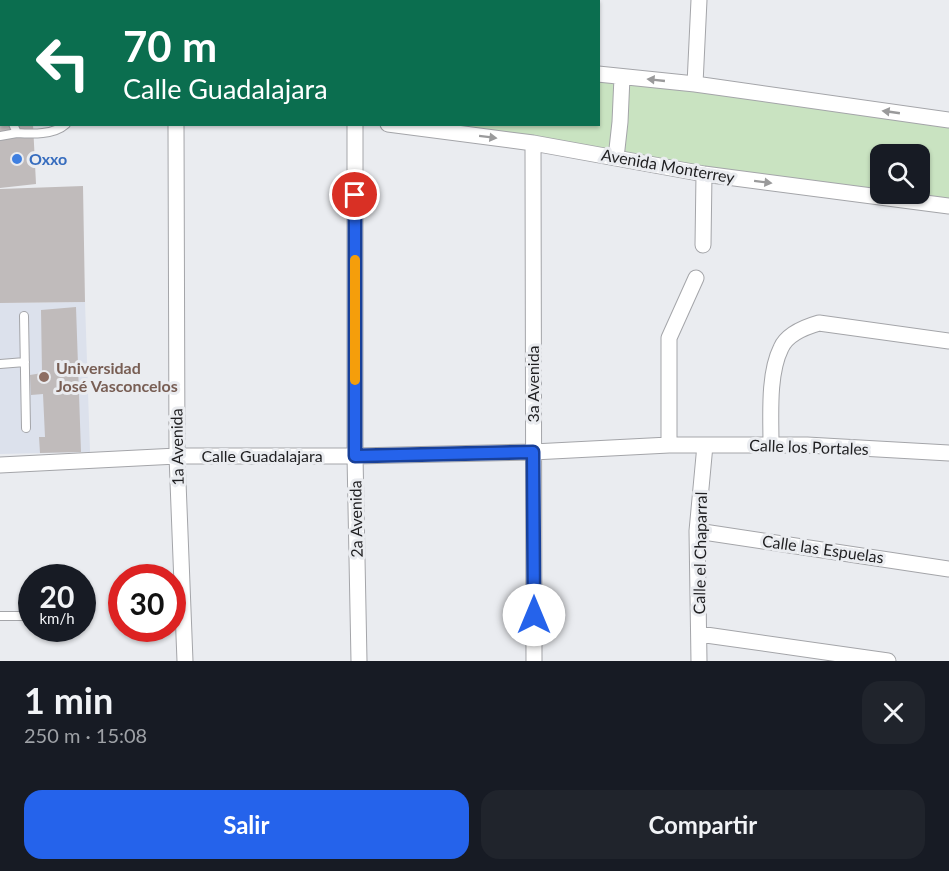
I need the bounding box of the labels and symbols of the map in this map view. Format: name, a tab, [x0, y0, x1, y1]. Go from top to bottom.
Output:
one-way arrow	[647, 75, 666, 85]
one-way arrow	[881, 107, 900, 117]
one-way arrow	[478, 132, 497, 142]
street label: Avenida Monterrey	[600, 144, 737, 187]
place label: Oxxo	[29, 149, 67, 168]
marker: Oxxo	[10, 152, 24, 166]
pin	[329, 169, 380, 220]
one-way arrow	[754, 177, 773, 186]
street label: 3a Avenida	[523, 345, 542, 423]
place label: Universidad José Vasconcelos	[56, 358, 178, 395]
marker: Universidad José Vasconcelos	[37, 370, 51, 384]
street label: 1a Avenida	[166, 408, 187, 486]
street label: Calle los Portales	[749, 435, 869, 458]
street label: Calle Guadalajara	[201, 446, 323, 465]
street label: 2a Avenida	[345, 480, 366, 558]
street label: Calle el Chaparral	[689, 491, 710, 615]
street label: Calle las Espuelas	[761, 531, 885, 566]
speed limit sign: 30	[108, 564, 186, 642]
position arrow	[502, 583, 566, 647]

